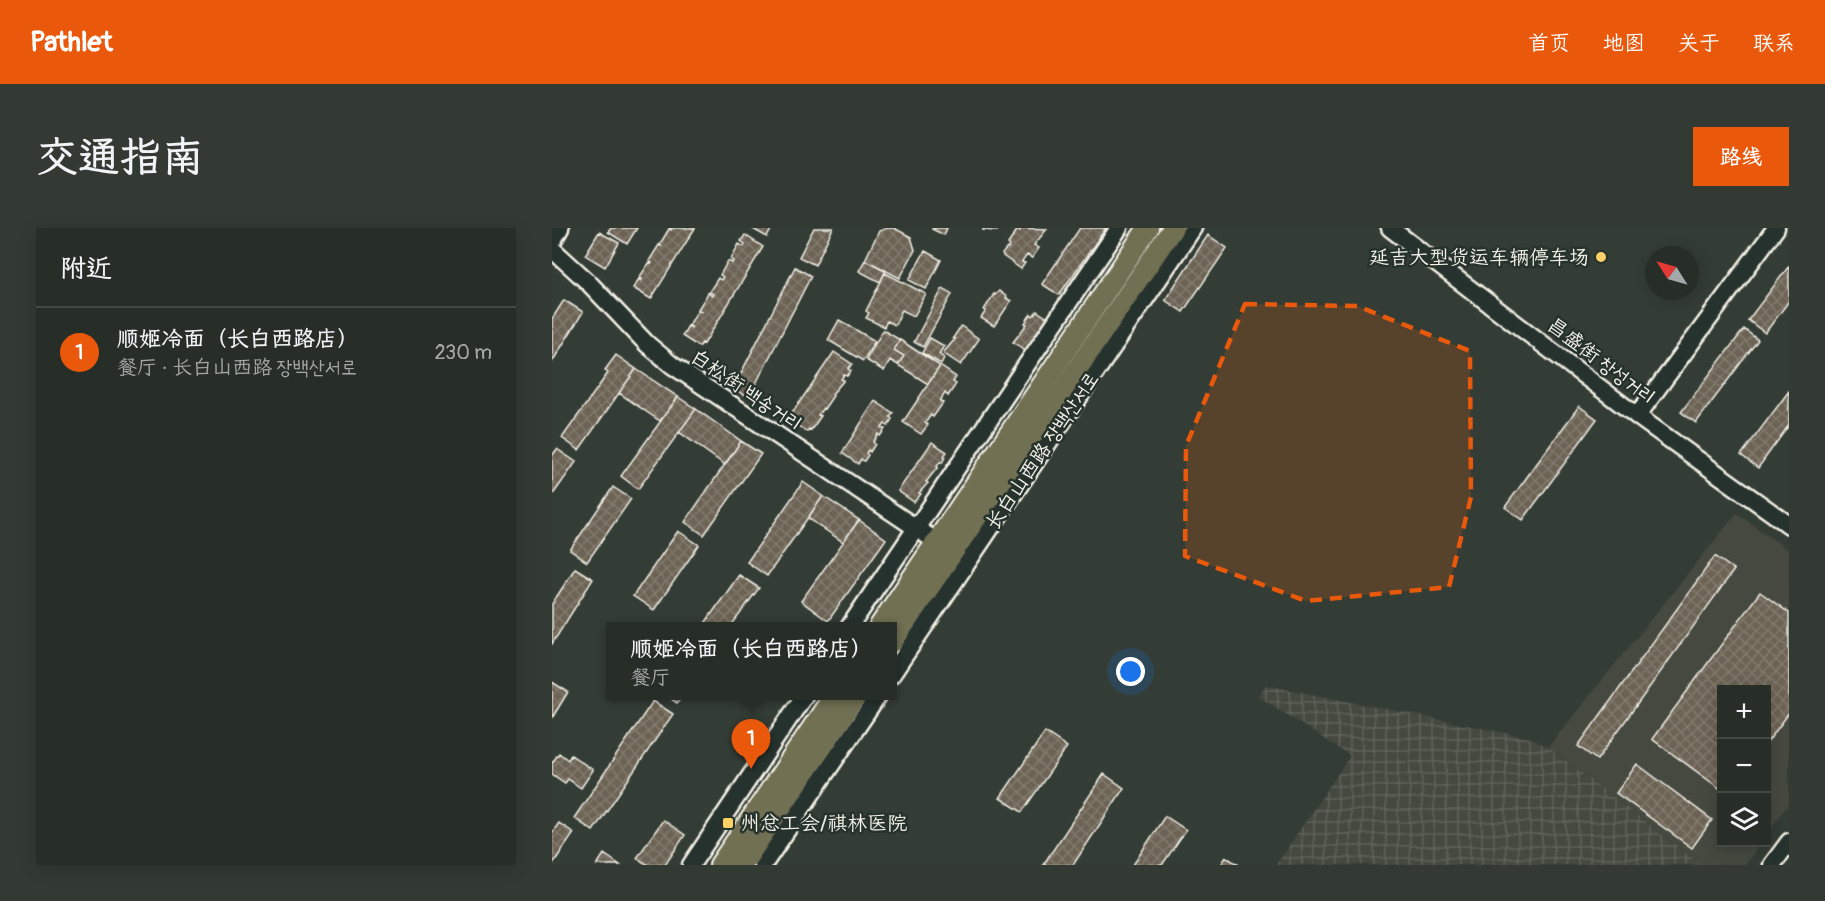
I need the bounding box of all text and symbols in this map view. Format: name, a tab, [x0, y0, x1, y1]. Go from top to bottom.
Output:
text: Pathlet	[30, 25, 113, 60]
text: 首页	[1528, 30, 1570, 57]
text: 地图	[1603, 30, 1645, 57]
text: 关于	[1678, 30, 1720, 57]
text: 联系	[1753, 30, 1795, 57]
button: 路线	[1693, 127, 1789, 186]
text: 交通指南	[36, 132, 204, 184]
place label: 延吉大型货运车辆停车场	[1369, 245, 1589, 270]
north arrow	[1645, 246, 1699, 300]
marker: 延吉大型货运车辆停车场	[1594, 250, 1608, 264]
text: 附近	[60, 253, 112, 285]
street label: 昌盛街 창성거리	[1542, 312, 1660, 410]
text: 顺姬冷面（长白西路店）	[117, 325, 359, 353]
text: 1	[76, 340, 83, 365]
text: 230 m	[435, 340, 492, 365]
street label: 白松街 백송거리	[686, 344, 806, 436]
text: 餐厅 · 长白山西路 장백산서로	[117, 355, 357, 380]
street label: 长白山西路 장백산서로	[980, 367, 1104, 535]
popup	[606, 622, 897, 700]
text: 顺姬冷面（长白西路店）	[630, 635, 873, 663]
your location	[1116, 657, 1145, 686]
text: 餐厅	[630, 665, 670, 690]
map controls	[1717, 685, 1771, 847]
button: +	[1717, 685, 1771, 739]
pin: 1	[732, 720, 770, 769]
button: −	[1717, 739, 1771, 793]
button: layers	[1717, 793, 1771, 847]
place label: 州总工会/祺林医院	[740, 811, 907, 836]
marker: 州总工会/祺林医院	[721, 816, 735, 830]

